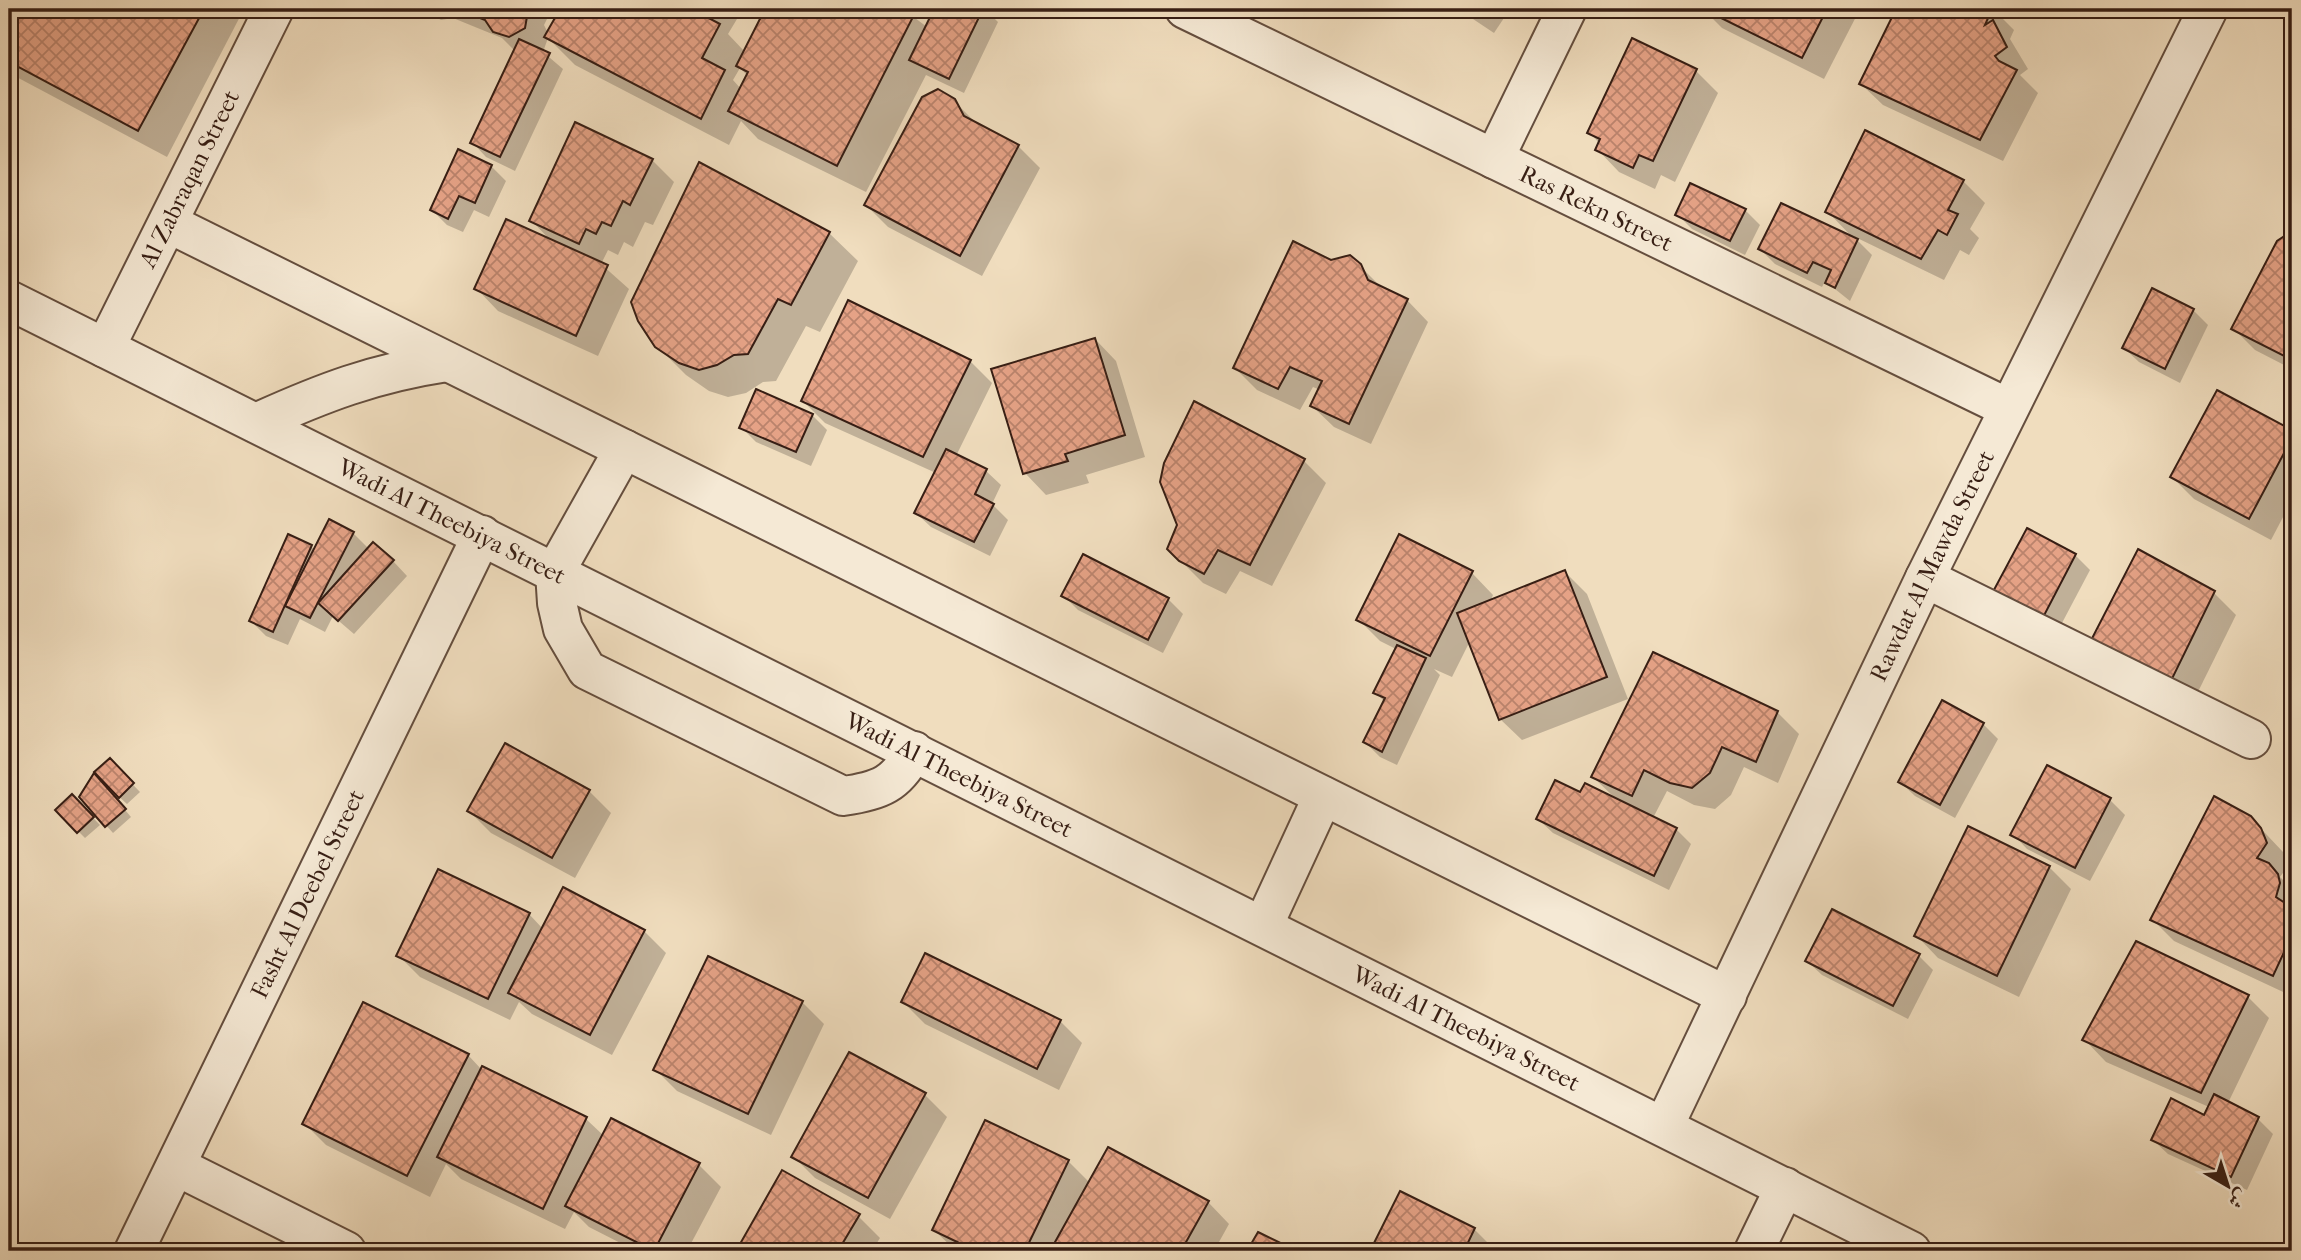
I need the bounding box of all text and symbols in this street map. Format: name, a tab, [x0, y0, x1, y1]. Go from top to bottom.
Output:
street label: Al Zabraqan Street	[133, 85, 245, 273]
street label: Ras Rekn Street	[1515, 159, 1678, 257]
street label: Rawdat Al Mawda Street	[1864, 445, 2000, 686]
street label: Wadi Al Theebiya Street	[332, 452, 571, 590]
street label: Wadi Al Theebiya Street	[840, 706, 1078, 844]
street label: Fasht Al Deebel Street	[245, 785, 370, 1003]
street label: Wadi Al Theebiya Street	[1347, 959, 1585, 1097]
north arrow	[2192, 1152, 2262, 1222]
text: ش	[2224, 1184, 2252, 1213]

